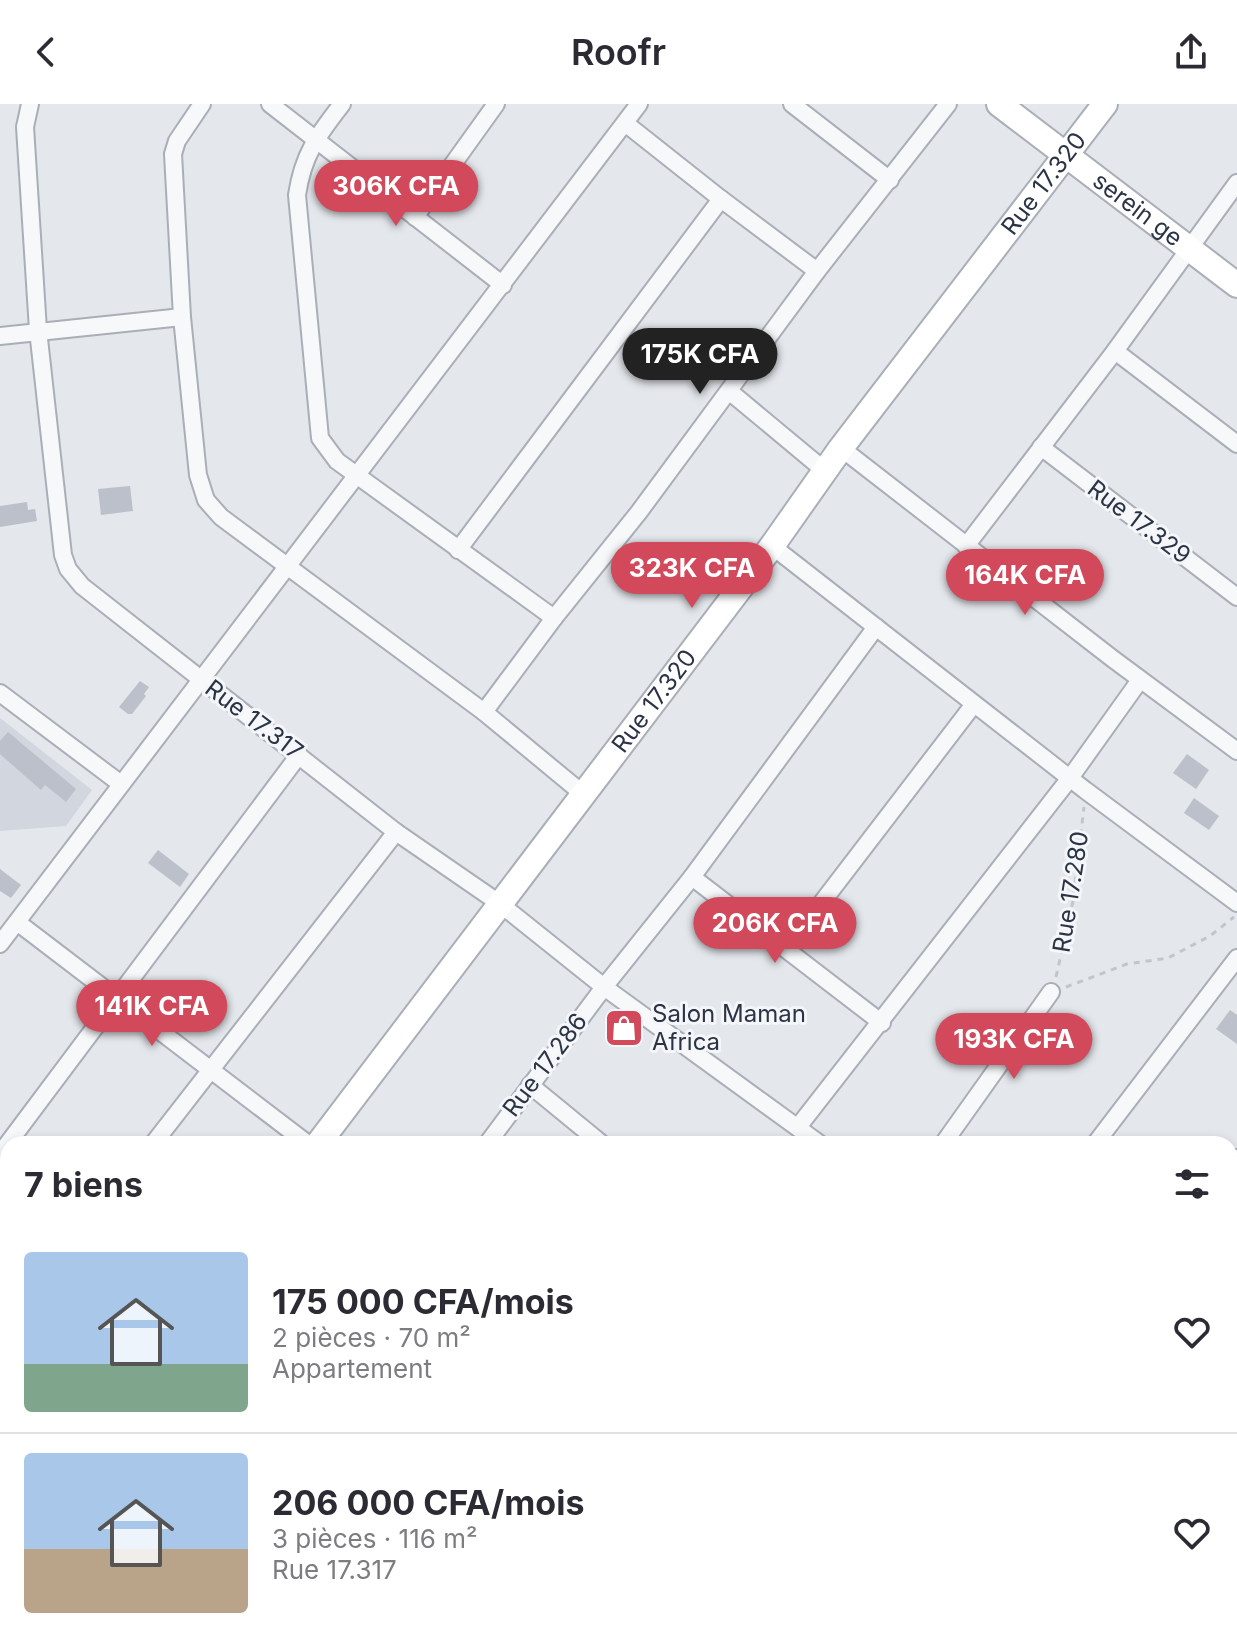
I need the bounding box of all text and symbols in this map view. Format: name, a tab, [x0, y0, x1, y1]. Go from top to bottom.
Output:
icon: back	[24, 30, 68, 74]
text: Roofr	[571, 30, 666, 74]
icon: share	[1169, 30, 1213, 74]
street label: Rue 17.320	[995, 126, 1092, 240]
pin: 306K CFA	[313, 160, 479, 228]
street label: serein ge	[1087, 166, 1188, 252]
text: 306K CFA	[332, 170, 460, 201]
pin: 175K CFA	[617, 328, 783, 396]
text: 175K CFA	[640, 338, 760, 369]
street label: Rue 17.329	[1082, 474, 1196, 570]
pin: 323K CFA	[609, 542, 775, 610]
pin: 164K CFA	[942, 549, 1108, 617]
text: 323K CFA	[629, 552, 755, 583]
text: 164K CFA	[964, 559, 1086, 590]
street label: Rue 17.320	[605, 644, 702, 758]
street label: Rue 17.317	[200, 673, 309, 766]
street label: Rue 17.280	[1047, 829, 1094, 955]
pin: 206K CFA	[692, 897, 858, 965]
text: 206K CFA	[711, 907, 839, 938]
pin: 141K CFA	[69, 980, 235, 1048]
text: 141K CFA	[94, 990, 210, 1021]
place label: Salon Maman Africa	[652, 999, 806, 1056]
street label: Rue 17.286	[496, 1007, 593, 1122]
shop icon: Salon Maman Africa	[603, 1007, 645, 1049]
pin: 193K CFA	[931, 1013, 1097, 1081]
text: 193K CFA	[953, 1023, 1075, 1054]
icon: filters	[1170, 1162, 1214, 1206]
text: 7 biens	[24, 1164, 143, 1205]
text: 175 000 CFA/mois	[272, 1281, 574, 1322]
icon: home	[88, 1284, 184, 1380]
icon: heart	[1170, 1310, 1214, 1354]
text: 2 pièces · 70 m²	[272, 1322, 471, 1353]
text: Appartement	[272, 1353, 432, 1384]
text: 206 000 CFA/mois	[272, 1482, 584, 1523]
icon: home	[88, 1485, 184, 1581]
icon: heart	[1170, 1511, 1214, 1555]
text: 3 pièces · 116 m²	[272, 1523, 477, 1554]
text: Rue 17.317	[272, 1554, 397, 1585]

